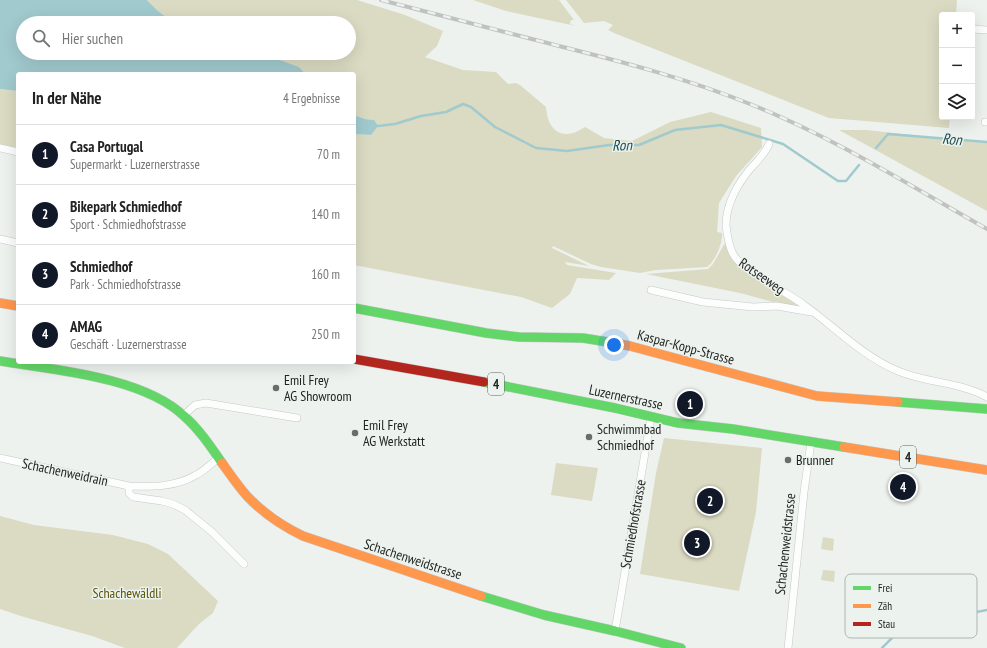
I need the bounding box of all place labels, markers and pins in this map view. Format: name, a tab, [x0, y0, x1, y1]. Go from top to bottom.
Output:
place label: Emil Frey AG Showroom	[284, 371, 352, 405]
marker: Emil Frey AG Showroom	[271, 383, 281, 393]
pin: 1	[677, 389, 703, 419]
place label: Emil Frey AG Werkstatt	[363, 416, 425, 450]
place label: Schwimmbad Schmiedhof	[597, 420, 661, 454]
marker: Emil Frey AG Werkstatt	[350, 428, 360, 438]
marker: Schwimmbad Schmiedhof	[584, 432, 594, 442]
place label: Brunner	[796, 451, 835, 469]
marker: Brunner	[783, 455, 793, 465]
pin: 4	[890, 472, 916, 502]
pin: 2	[697, 486, 723, 516]
pin: 3	[684, 528, 710, 558]

